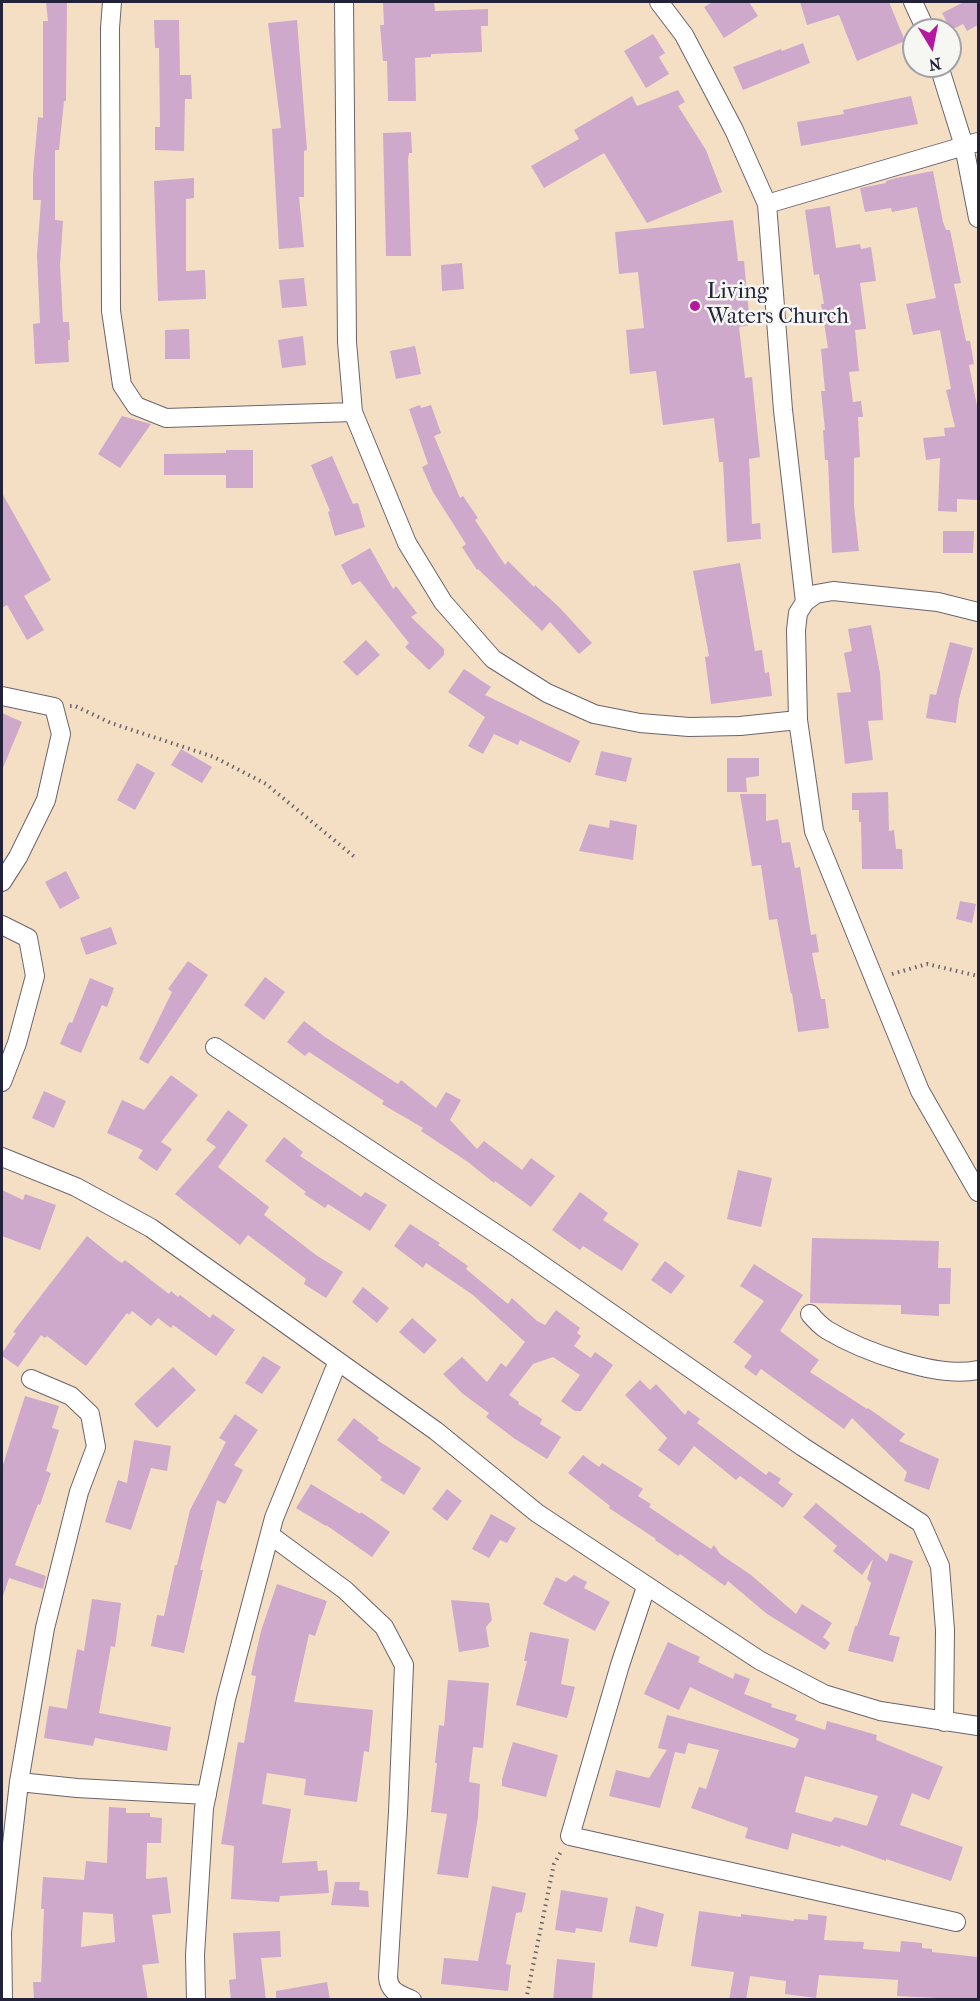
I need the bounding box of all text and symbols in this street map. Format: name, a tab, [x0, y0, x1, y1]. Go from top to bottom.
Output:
north arrow	[902, 18, 962, 78]
text: N	[927, 54, 943, 75]
place label: Living Waters Church	[707, 280, 849, 332]
marker: Living Waters Church	[688, 299, 702, 313]

